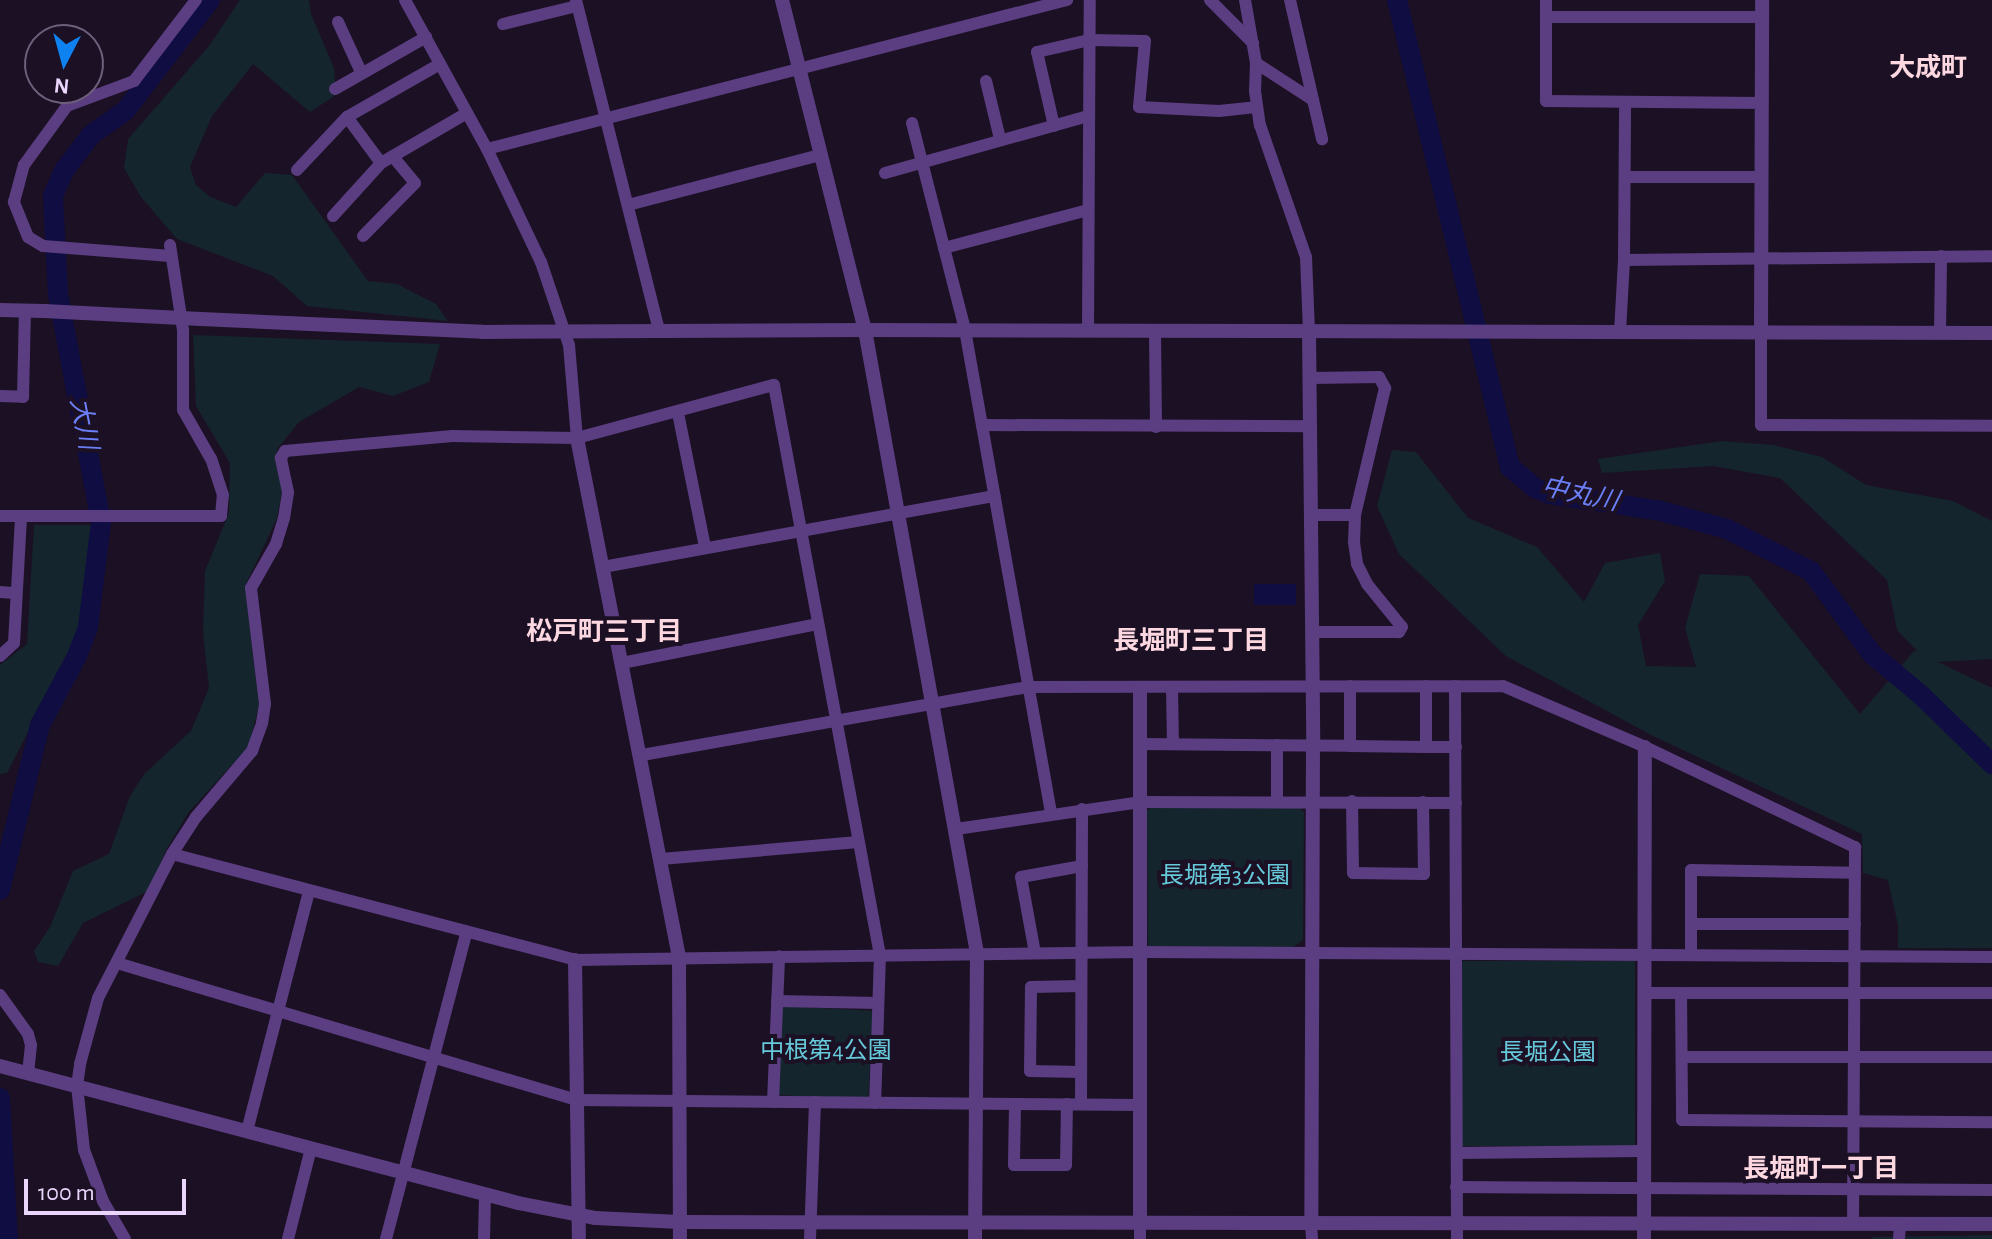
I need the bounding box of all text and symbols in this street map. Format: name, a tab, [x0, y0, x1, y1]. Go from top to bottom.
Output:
north arrow	[24, 24, 104, 104]
district label: 大成町	[1889, 53, 1967, 85]
text: N	[53, 74, 70, 98]
water label: 大川	[63, 396, 103, 452]
water label: 中丸川	[1539, 472, 1621, 518]
district label: 松戸町三丁目	[526, 617, 682, 649]
district label: 長堀町三丁目	[1113, 626, 1269, 658]
park label: 長堀第3公園	[1160, 863, 1290, 891]
park label: 中根第4公園	[760, 1038, 892, 1066]
park label: 長堀公園	[1500, 1040, 1596, 1068]
district label: 長堀町一丁目	[1743, 1154, 1899, 1186]
scale bar	[28, 1163, 190, 1213]
text: 100 m	[38, 1181, 95, 1205]

